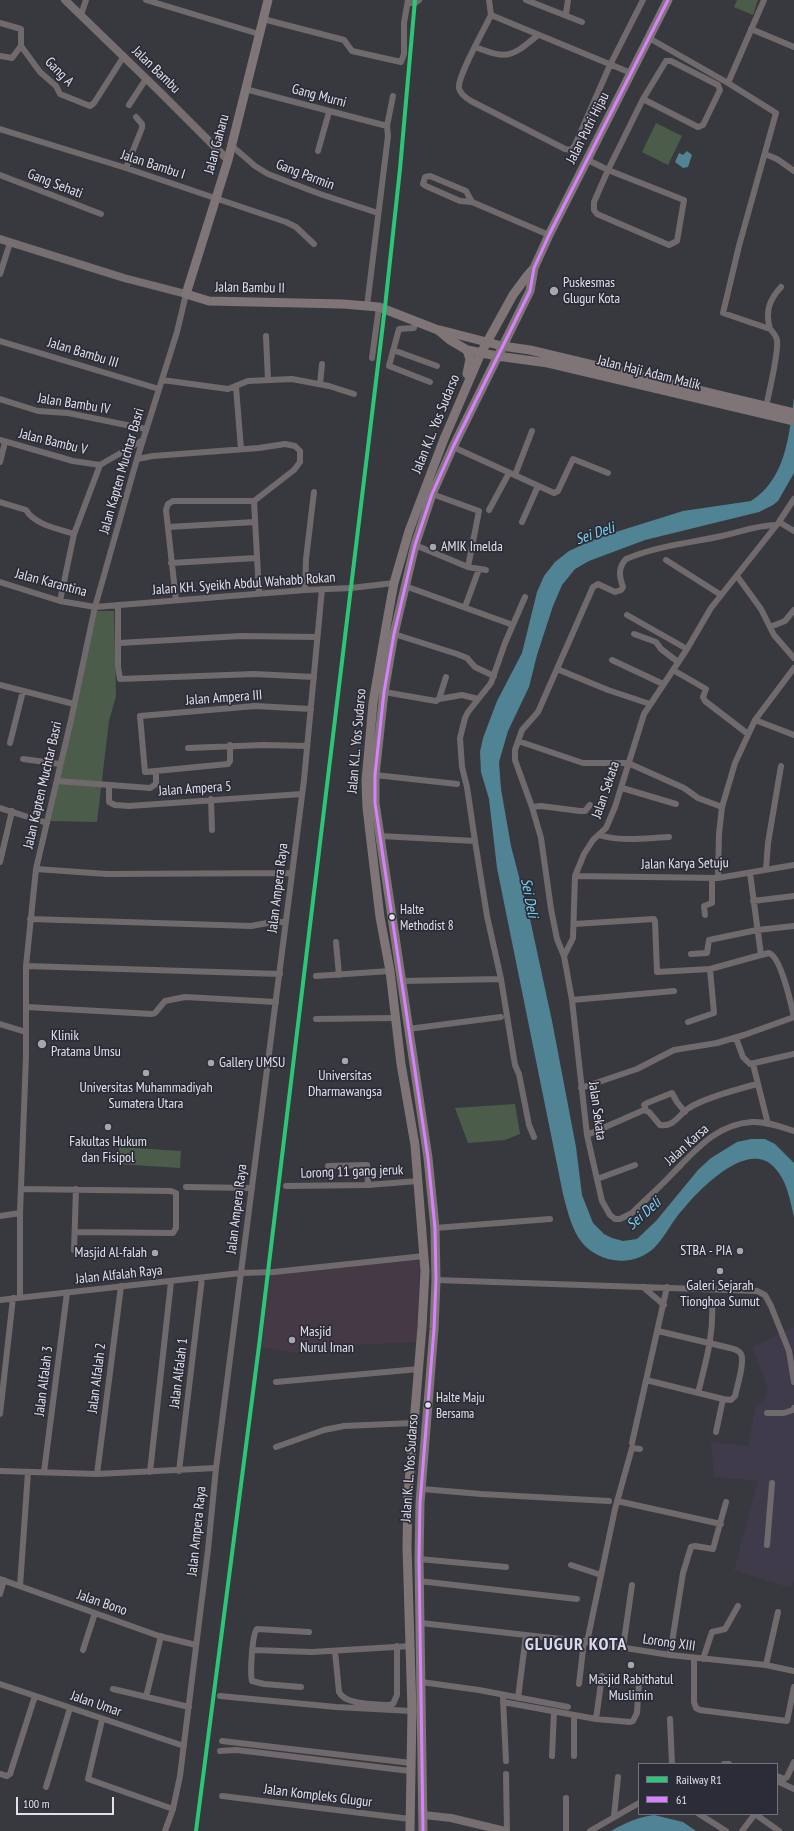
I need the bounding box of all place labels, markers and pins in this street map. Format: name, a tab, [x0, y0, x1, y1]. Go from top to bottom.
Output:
place label: Puskesmas Glugur Kota	[563, 275, 620, 308]
marker: Puskesmas Glugur Kota	[548, 285, 560, 297]
place label: AMIK Imelda	[441, 539, 503, 555]
marker: AMIK Imelda	[428, 542, 438, 552]
place label: Halte Methodist 8	[400, 902, 454, 933]
marker: Halte Methodist 8	[387, 912, 397, 922]
place label: Klinik Pratama Umsu	[51, 1028, 121, 1060]
marker: Klinik Pratama Umsu	[36, 1038, 48, 1050]
place label: Gallery UMSU	[219, 1055, 285, 1071]
marker: Universitas Dharmawangsa	[340, 1056, 350, 1066]
marker: Gallery UMSU	[206, 1058, 216, 1068]
marker: Universitas Muhammadiyah Sumatera Utara	[141, 1068, 151, 1078]
place label: Universitas Dharmawangsa	[308, 1068, 382, 1100]
place label: Universitas Muhammadiyah Sumatera Utara	[79, 1080, 213, 1112]
marker: Fakultas Hukum dan Fisipol	[103, 1122, 113, 1132]
place label: Fakultas Hukum dan Fisipol	[69, 1134, 147, 1166]
place label: STBA - PIA	[680, 1243, 732, 1259]
place label: Masjid Al-falah	[74, 1245, 147, 1261]
marker: STBA - PIA	[735, 1246, 745, 1256]
marker: Masjid Al-falah	[150, 1248, 160, 1258]
marker: Galeri Sejarah Tionghoa Sumut	[715, 1266, 725, 1276]
place label: Galeri Sejarah Tionghoa Sumut	[680, 1278, 760, 1310]
place label: Masjid Nurul Iman	[300, 1324, 354, 1356]
marker: Masjid Nurul Iman	[287, 1335, 297, 1345]
place label: Halte Maju Bersama	[436, 1390, 485, 1421]
marker: Halte Maju Bersama	[423, 1400, 433, 1410]
marker: Masjid Rabithatul Muslimin	[626, 1660, 636, 1670]
place label: Masjid Rabithatul Muslimin	[589, 1672, 673, 1704]

